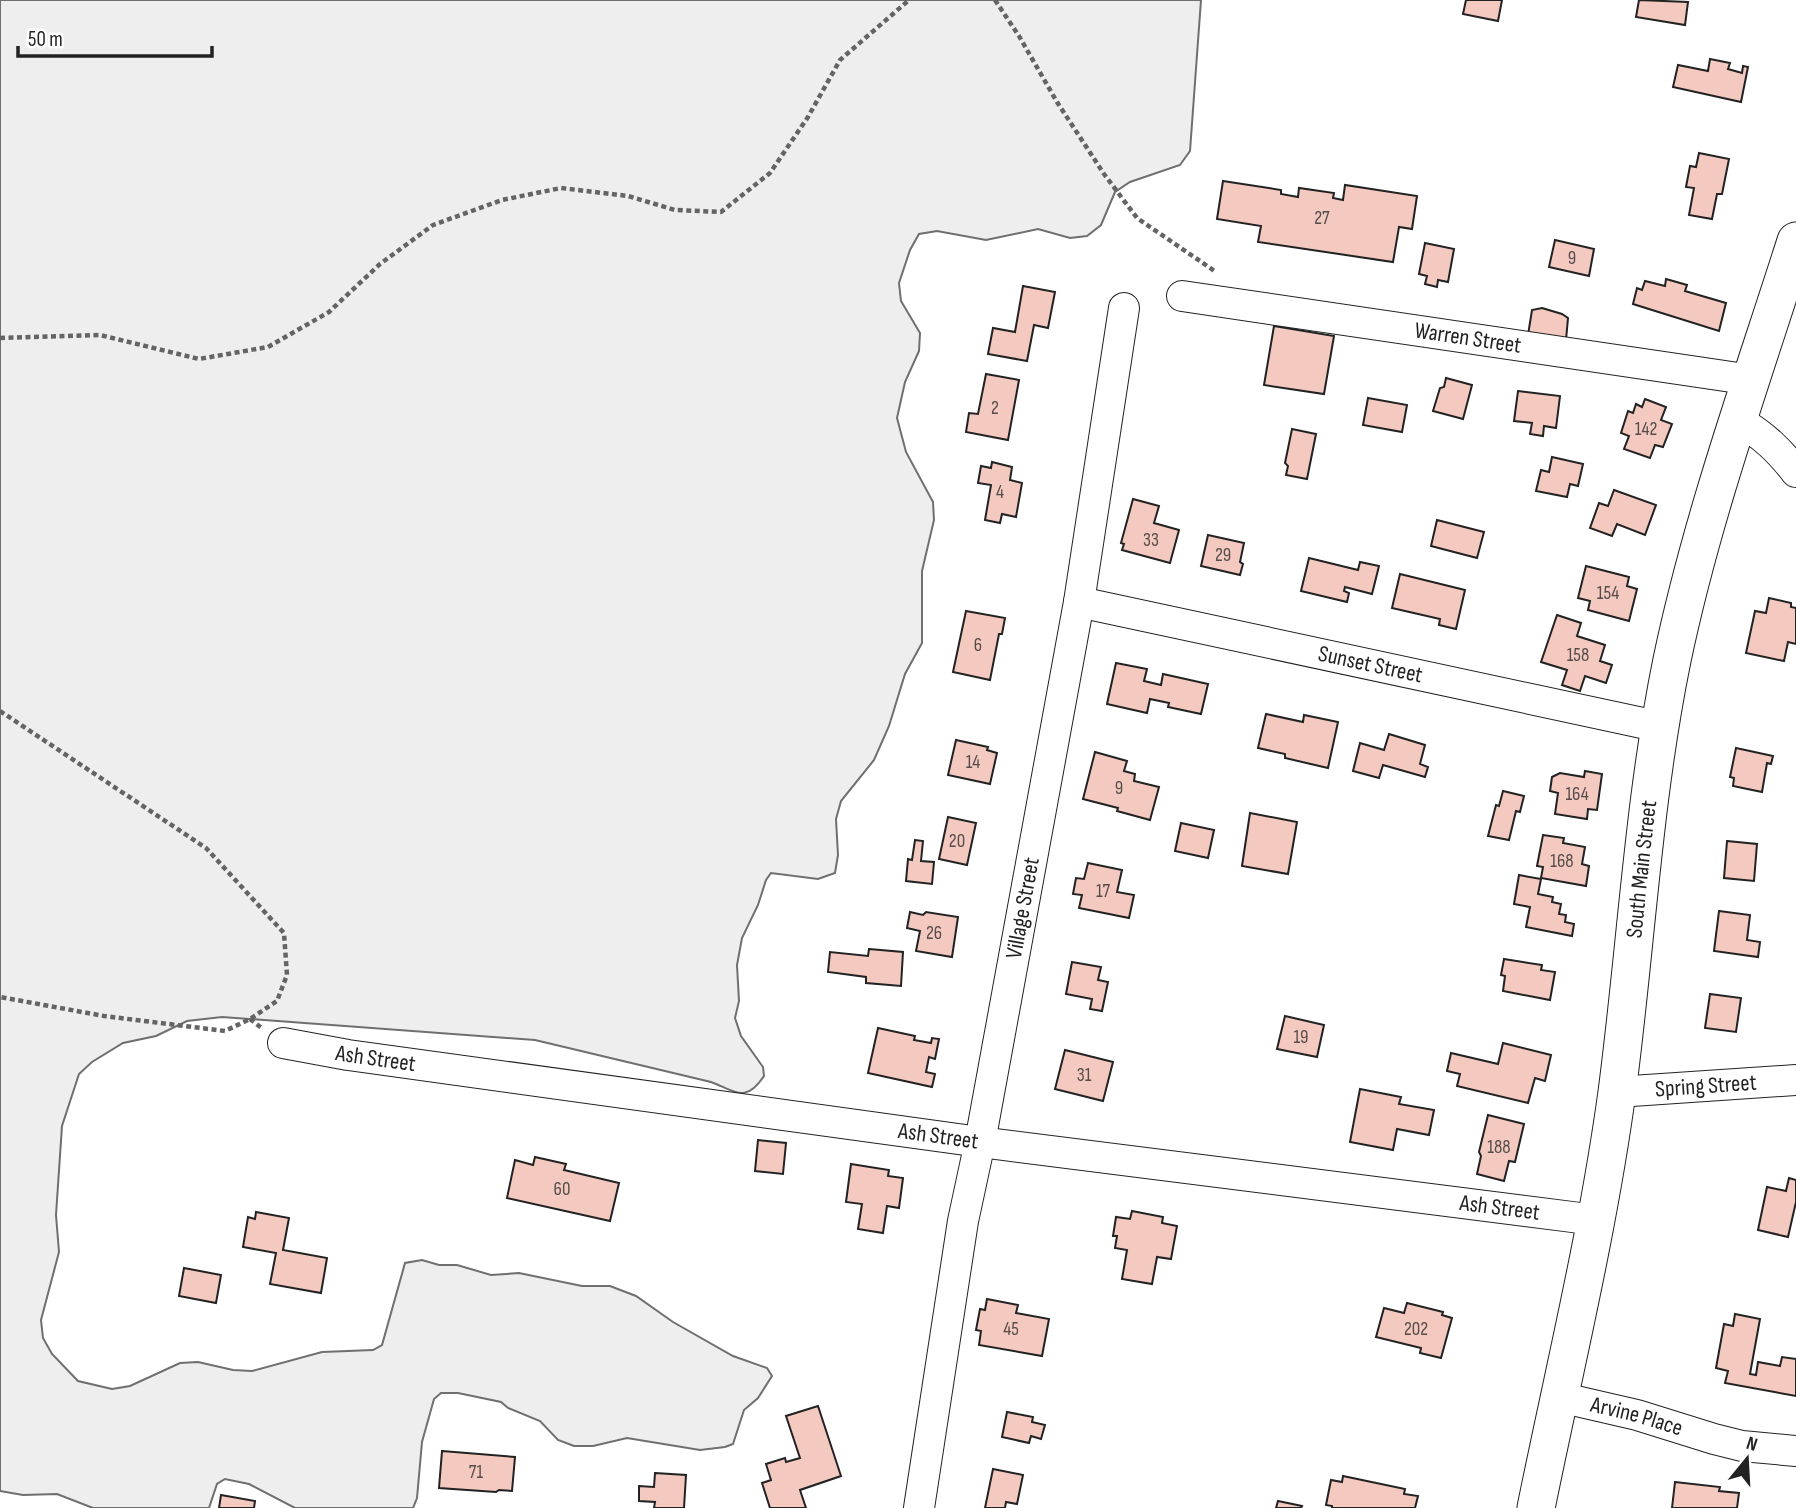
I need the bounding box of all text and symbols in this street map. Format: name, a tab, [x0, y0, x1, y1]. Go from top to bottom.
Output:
scale bar	[18, 14, 212, 58]
text: 50 m	[28, 27, 63, 52]
house number: 27	[1314, 207, 1330, 230]
house number: 9	[1568, 247, 1576, 270]
street label: Warren Street	[1413, 316, 1523, 360]
house number: 2	[991, 397, 999, 420]
house number: 142	[1635, 418, 1657, 441]
house number: 4	[996, 481, 1004, 504]
house number: 33	[1143, 529, 1159, 552]
house number: 29	[1215, 544, 1231, 567]
house number: 154	[1597, 582, 1619, 605]
house number: 6	[974, 634, 982, 657]
street label: Sunset Street	[1316, 640, 1425, 689]
house number: 158	[1567, 644, 1589, 667]
house number: 14	[966, 751, 980, 774]
house number: 9	[1115, 777, 1123, 800]
house number: 164	[1565, 783, 1589, 806]
street label: South Main Street	[1620, 799, 1663, 940]
house number: 20	[949, 830, 965, 853]
house number: 168	[1550, 850, 1574, 873]
street label: Village Street	[1000, 855, 1046, 961]
house number: 17	[1096, 880, 1111, 903]
house number: 26	[926, 922, 942, 945]
house number: 19	[1293, 1026, 1309, 1049]
street label: Ash Street	[332, 1039, 417, 1078]
house number: 31	[1077, 1064, 1092, 1087]
street label: Spring Street	[1654, 1069, 1757, 1103]
street label: Ash Street	[896, 1117, 980, 1156]
house number: 188	[1487, 1136, 1511, 1159]
house number: 60	[554, 1178, 570, 1201]
street label: Ash Street	[1457, 1189, 1541, 1227]
house number: 45	[1003, 1318, 1019, 1341]
house number: 202	[1404, 1318, 1428, 1341]
street label: Arvine Place	[1587, 1391, 1686, 1442]
north arrow	[1712, 1424, 1782, 1494]
text: N	[1743, 1432, 1760, 1457]
house number: 71	[469, 1461, 484, 1484]

